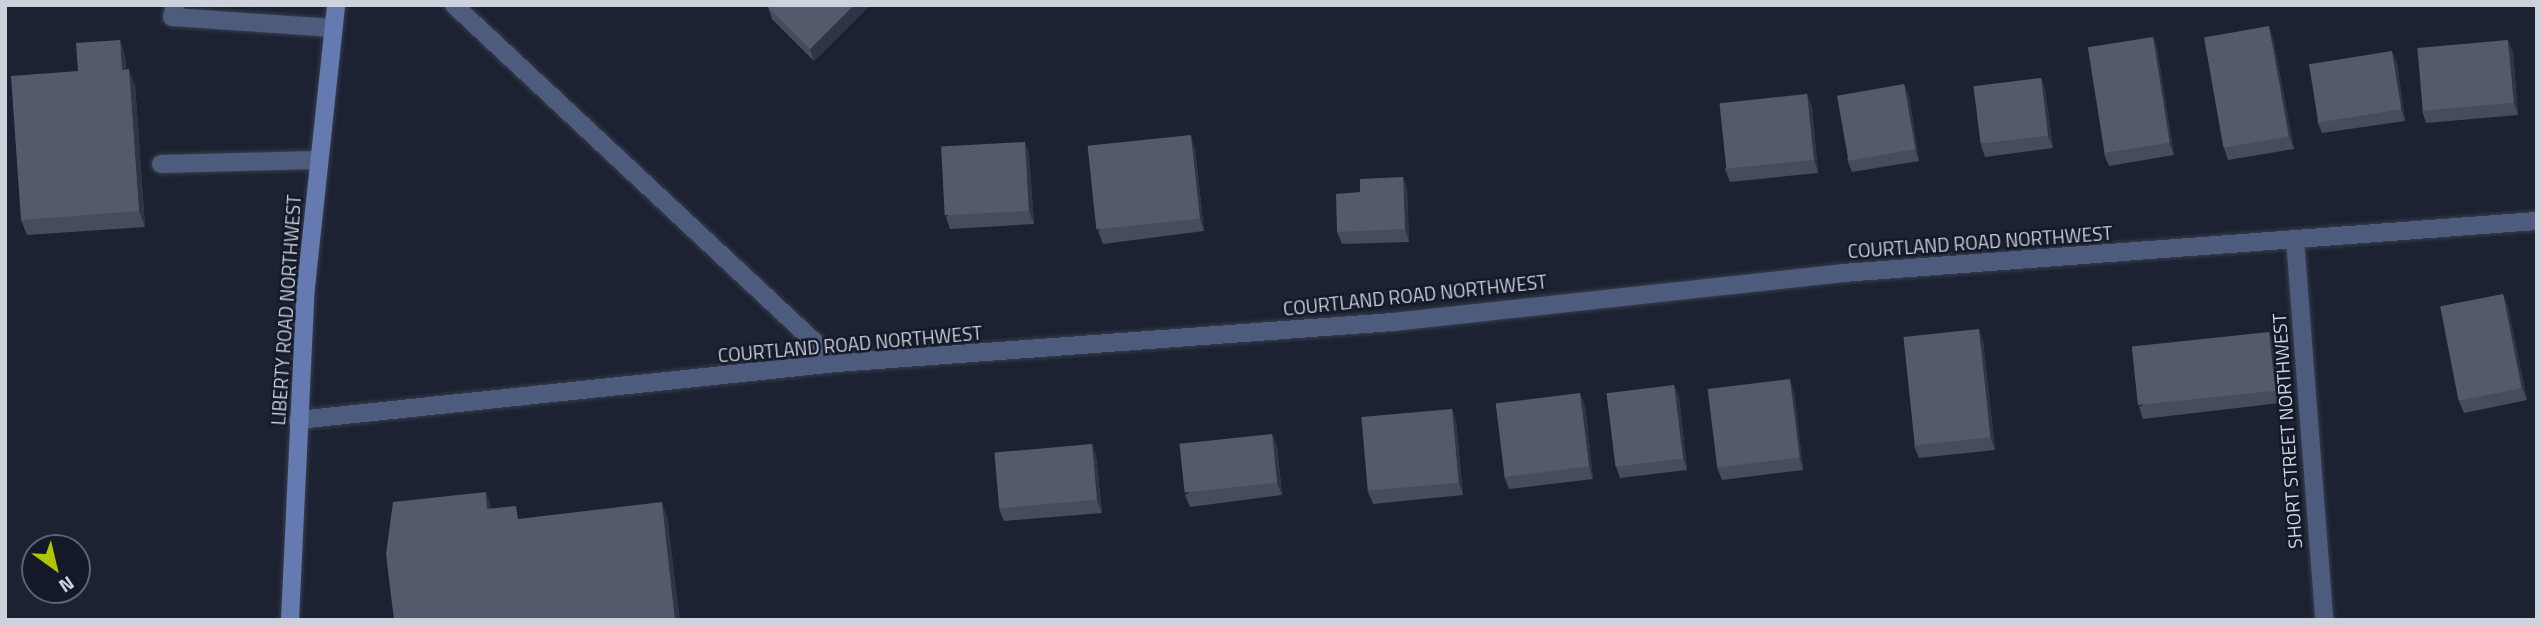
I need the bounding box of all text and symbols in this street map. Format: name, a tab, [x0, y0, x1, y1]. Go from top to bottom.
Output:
street label: LIBERTY ROAD NORTHWEST	[267, 194, 305, 426]
street label: COURTLAND ROAD NORTHWEST	[1847, 221, 2113, 263]
street label: COURTLAND ROAD NORTHWEST	[1282, 270, 1548, 320]
street label: SHORT STREET NORTHWEST	[2267, 313, 2307, 549]
street label: COURTLAND ROAD NORTHWEST	[717, 321, 983, 367]
north arrow	[21, 534, 91, 604]
text: N	[53, 569, 80, 601]

